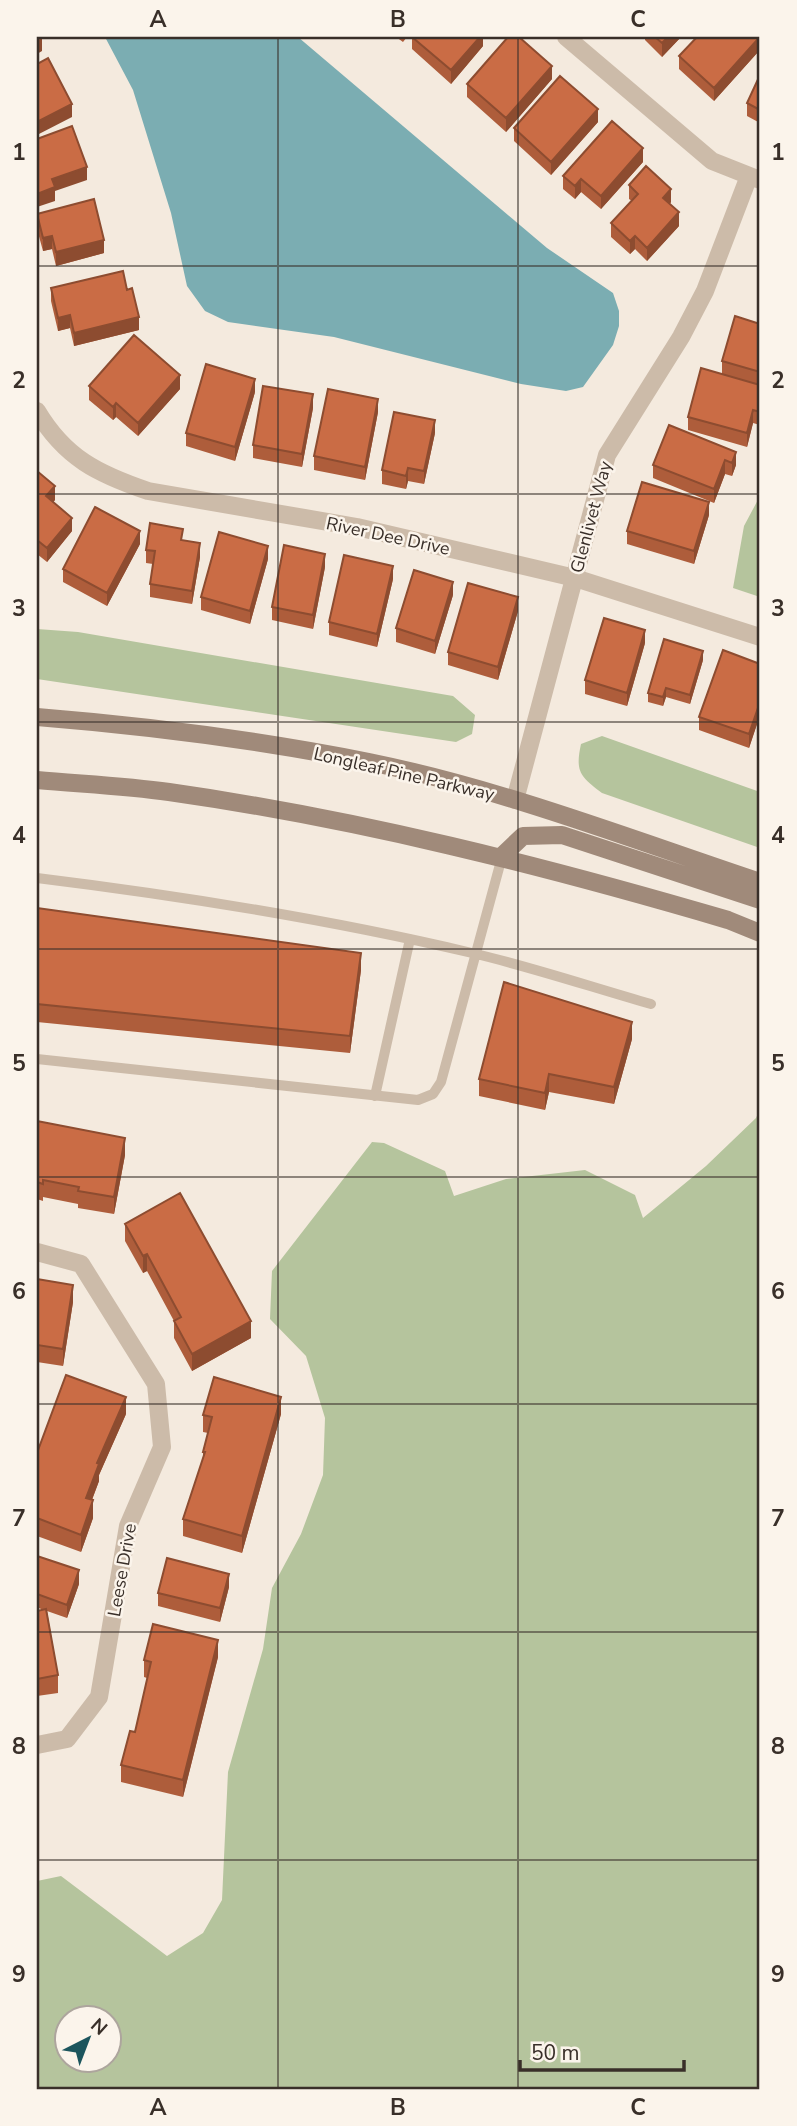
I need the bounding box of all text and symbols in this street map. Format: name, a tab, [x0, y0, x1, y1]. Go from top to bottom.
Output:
text: A	[149, 4, 167, 35]
text: B	[390, 4, 406, 35]
text: C	[630, 4, 646, 35]
text: 1	[12, 137, 26, 168]
text: 1	[771, 137, 785, 168]
text: 2	[12, 365, 26, 396]
text: 2	[771, 365, 785, 396]
street label: Glenlivet Way	[565, 458, 618, 576]
street label: River Dee Drive	[324, 511, 452, 561]
text: 3	[12, 593, 26, 624]
text: 3	[771, 593, 785, 624]
street label: Longleaf Pine Parkway	[311, 742, 497, 807]
text: 4	[12, 820, 26, 851]
text: 4	[771, 820, 785, 851]
text: 5	[12, 1048, 26, 1079]
text: 5	[771, 1048, 785, 1079]
text: 6	[12, 1276, 26, 1307]
text: 6	[771, 1276, 785, 1307]
text: 7	[12, 1503, 26, 1534]
text: 7	[771, 1503, 785, 1534]
street label: Leese Drive	[102, 1521, 142, 1619]
text: 8	[12, 1731, 26, 1762]
text: 8	[771, 1731, 785, 1762]
text: 9	[12, 1959, 26, 1990]
text: 9	[771, 1959, 785, 1990]
north arrow	[52, 2004, 122, 2074]
text: N	[85, 2013, 113, 2042]
scale bar	[520, 2028, 685, 2072]
text: 50 m	[531, 2039, 580, 2067]
text: A	[149, 2092, 167, 2123]
text: B	[390, 2092, 406, 2123]
text: C	[630, 2092, 646, 2123]

